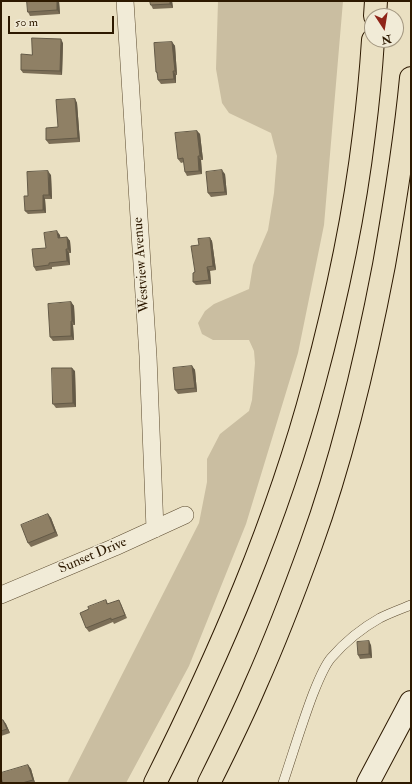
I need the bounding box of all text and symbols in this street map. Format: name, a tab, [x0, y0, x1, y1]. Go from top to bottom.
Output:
scale bar	[10, 8, 116, 34]
north arrow	[364, 8, 404, 48]
text: 50 m	[15, 15, 38, 30]
text: N	[380, 32, 393, 47]
street label: Westview Avenue	[130, 217, 154, 313]
street label: Sunset Drive	[56, 534, 130, 578]

